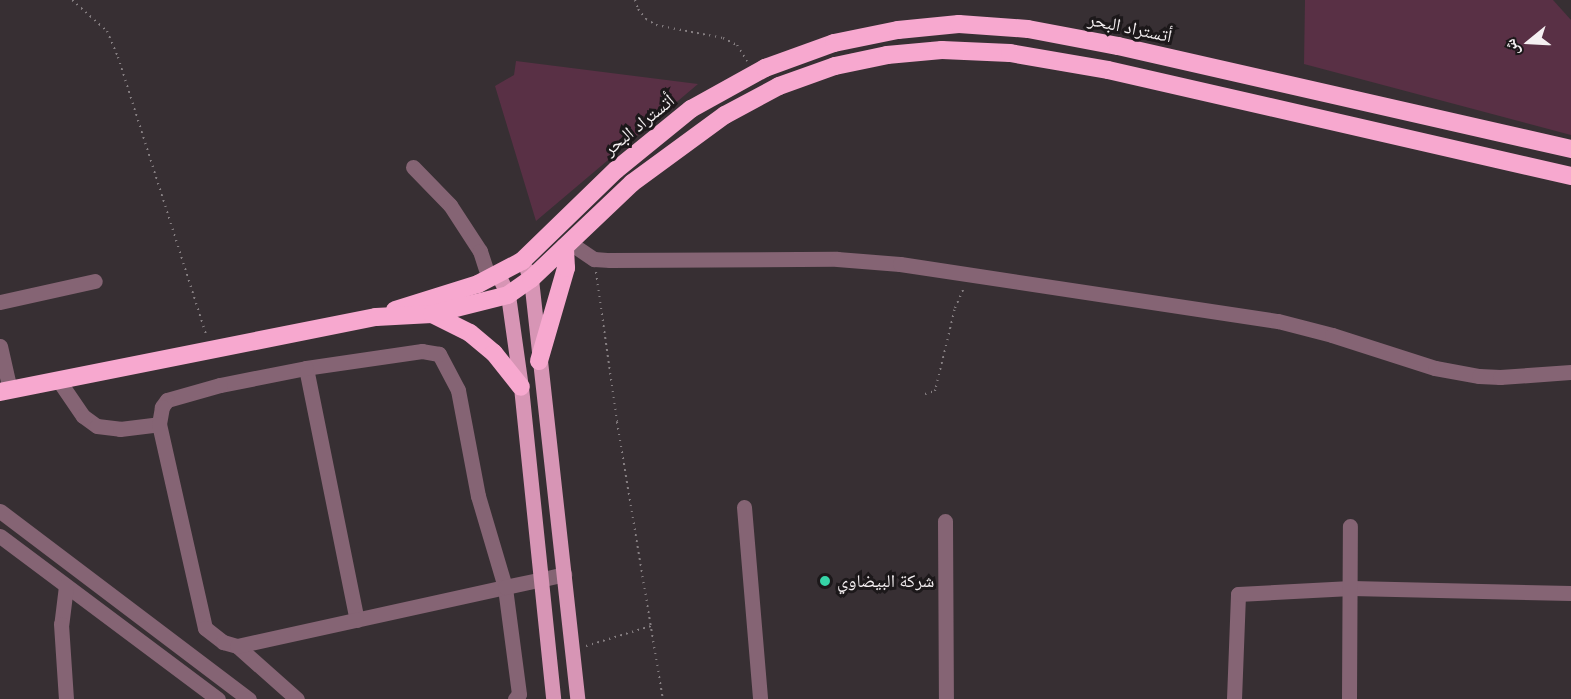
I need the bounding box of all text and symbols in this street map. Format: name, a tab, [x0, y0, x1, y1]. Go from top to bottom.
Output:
street label: أتستراد البحر	[1086, 9, 1174, 47]
north arrow	[1499, 12, 1559, 72]
text: ش	[1499, 36, 1525, 59]
street label: أتستراد البحر	[599, 90, 679, 160]
place label: شركة البيضاوي	[837, 570, 934, 592]
marker: شركة البيضاوي	[818, 574, 832, 588]

